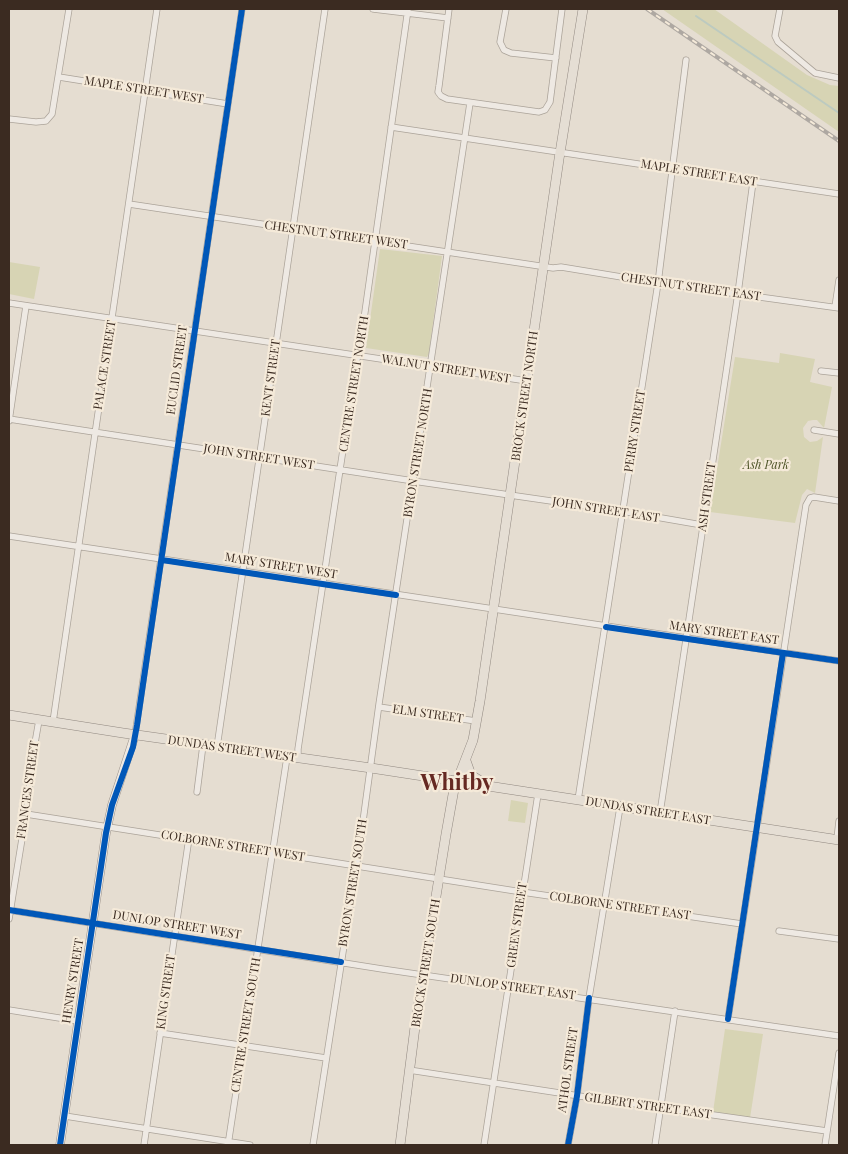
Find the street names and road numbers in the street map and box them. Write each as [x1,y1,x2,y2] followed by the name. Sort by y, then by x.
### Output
[83,73,205,107] street label: MAPLE STREET WEST
[640,157,758,189] street label: MAPLE STREET EAST
[263,218,409,252] street label: CHESTNUT STREET WEST
[620,270,762,304] street label: CHESTNUT STREET EAST
[336,315,372,453] street label: CENTRE STREET NORTH
[91,319,119,411] street label: PALACE STREET
[164,324,190,416] street label: EUCLID STREET
[509,330,541,462] street label: BROCK STREET NORTH
[258,338,284,418] street label: KENT STREET
[380,352,512,386] street label: WALNUT STREET WEST
[401,387,435,519] street label: BYRON STREET NORTH
[621,389,649,473] street label: PERRY STREET
[203,441,315,473] street label: JOHN STREET WEST
[695,461,719,533] street label: ASH STREET
[551,494,661,526] street label: JOHN STREET EAST
[224,550,338,582] street label: MARY STREET WEST
[668,618,780,648] street label: MARY STREET EAST
[392,702,464,726] street label: ELM STREET
[167,733,297,765] street label: DUNDAS STREET WEST
[14,740,42,840] street label: FRANCES STREET
[585,794,711,828] street label: DUNDAS STREET EAST
[336,818,370,948] street label: BYRON STREET SOUTH
[160,827,306,865] street label: COLBORNE STREET WEST
[504,881,530,969] street label: GREEN STREET
[548,889,692,923] street label: COLBORNE STREET EAST
[409,898,443,1028] street label: BROCK STREET SOUTH
[112,908,242,942] street label: DUNLOP STREET WEST
[59,937,87,1025] street label: HENRY STREET
[154,954,178,1030] street label: KING STREET
[228,957,264,1093] street label: CENTRE STREET SOUTH
[449,971,577,1003] street label: DUNLOP STREET EAST
[555,1026,581,1114] street label: ATHOL STREET
[584,1090,712,1122] street label: GILBERT STREET EAST

